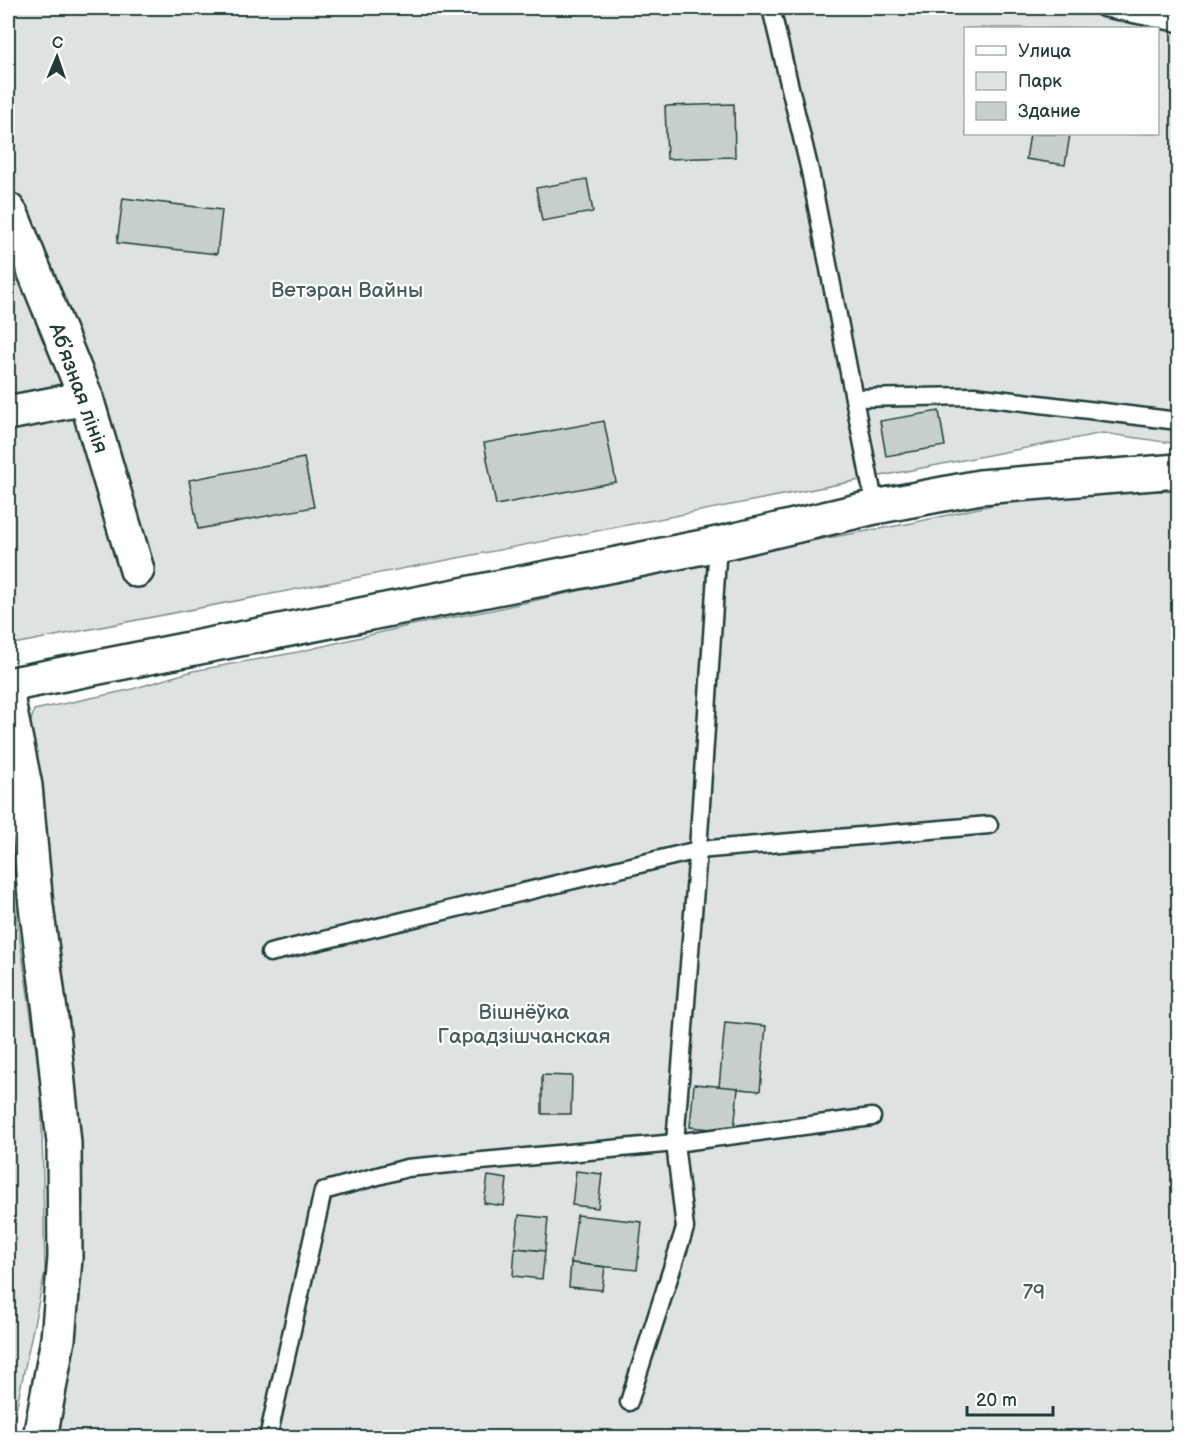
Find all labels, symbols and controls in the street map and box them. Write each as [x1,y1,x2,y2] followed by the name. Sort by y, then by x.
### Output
[27,27,87,87] north arrow
[964,27,1159,135] legend
[52,34,63,53] text: С
[1018,41,1072,62] text: Улица
[1018,71,1062,92] text: Парк
[1018,101,1080,122] text: Здание
[271,278,423,303] park label: Ветэран Вайны
[43,319,114,456] street label: Абʼязная лінія
[438,1000,610,1049] park label: Вішнёўка Гарадзішчанская
[1023,1280,1045,1305] park label: 79
[967,1379,1052,1417] scale bar
[976,1390,1017,1411] text: 20 m

